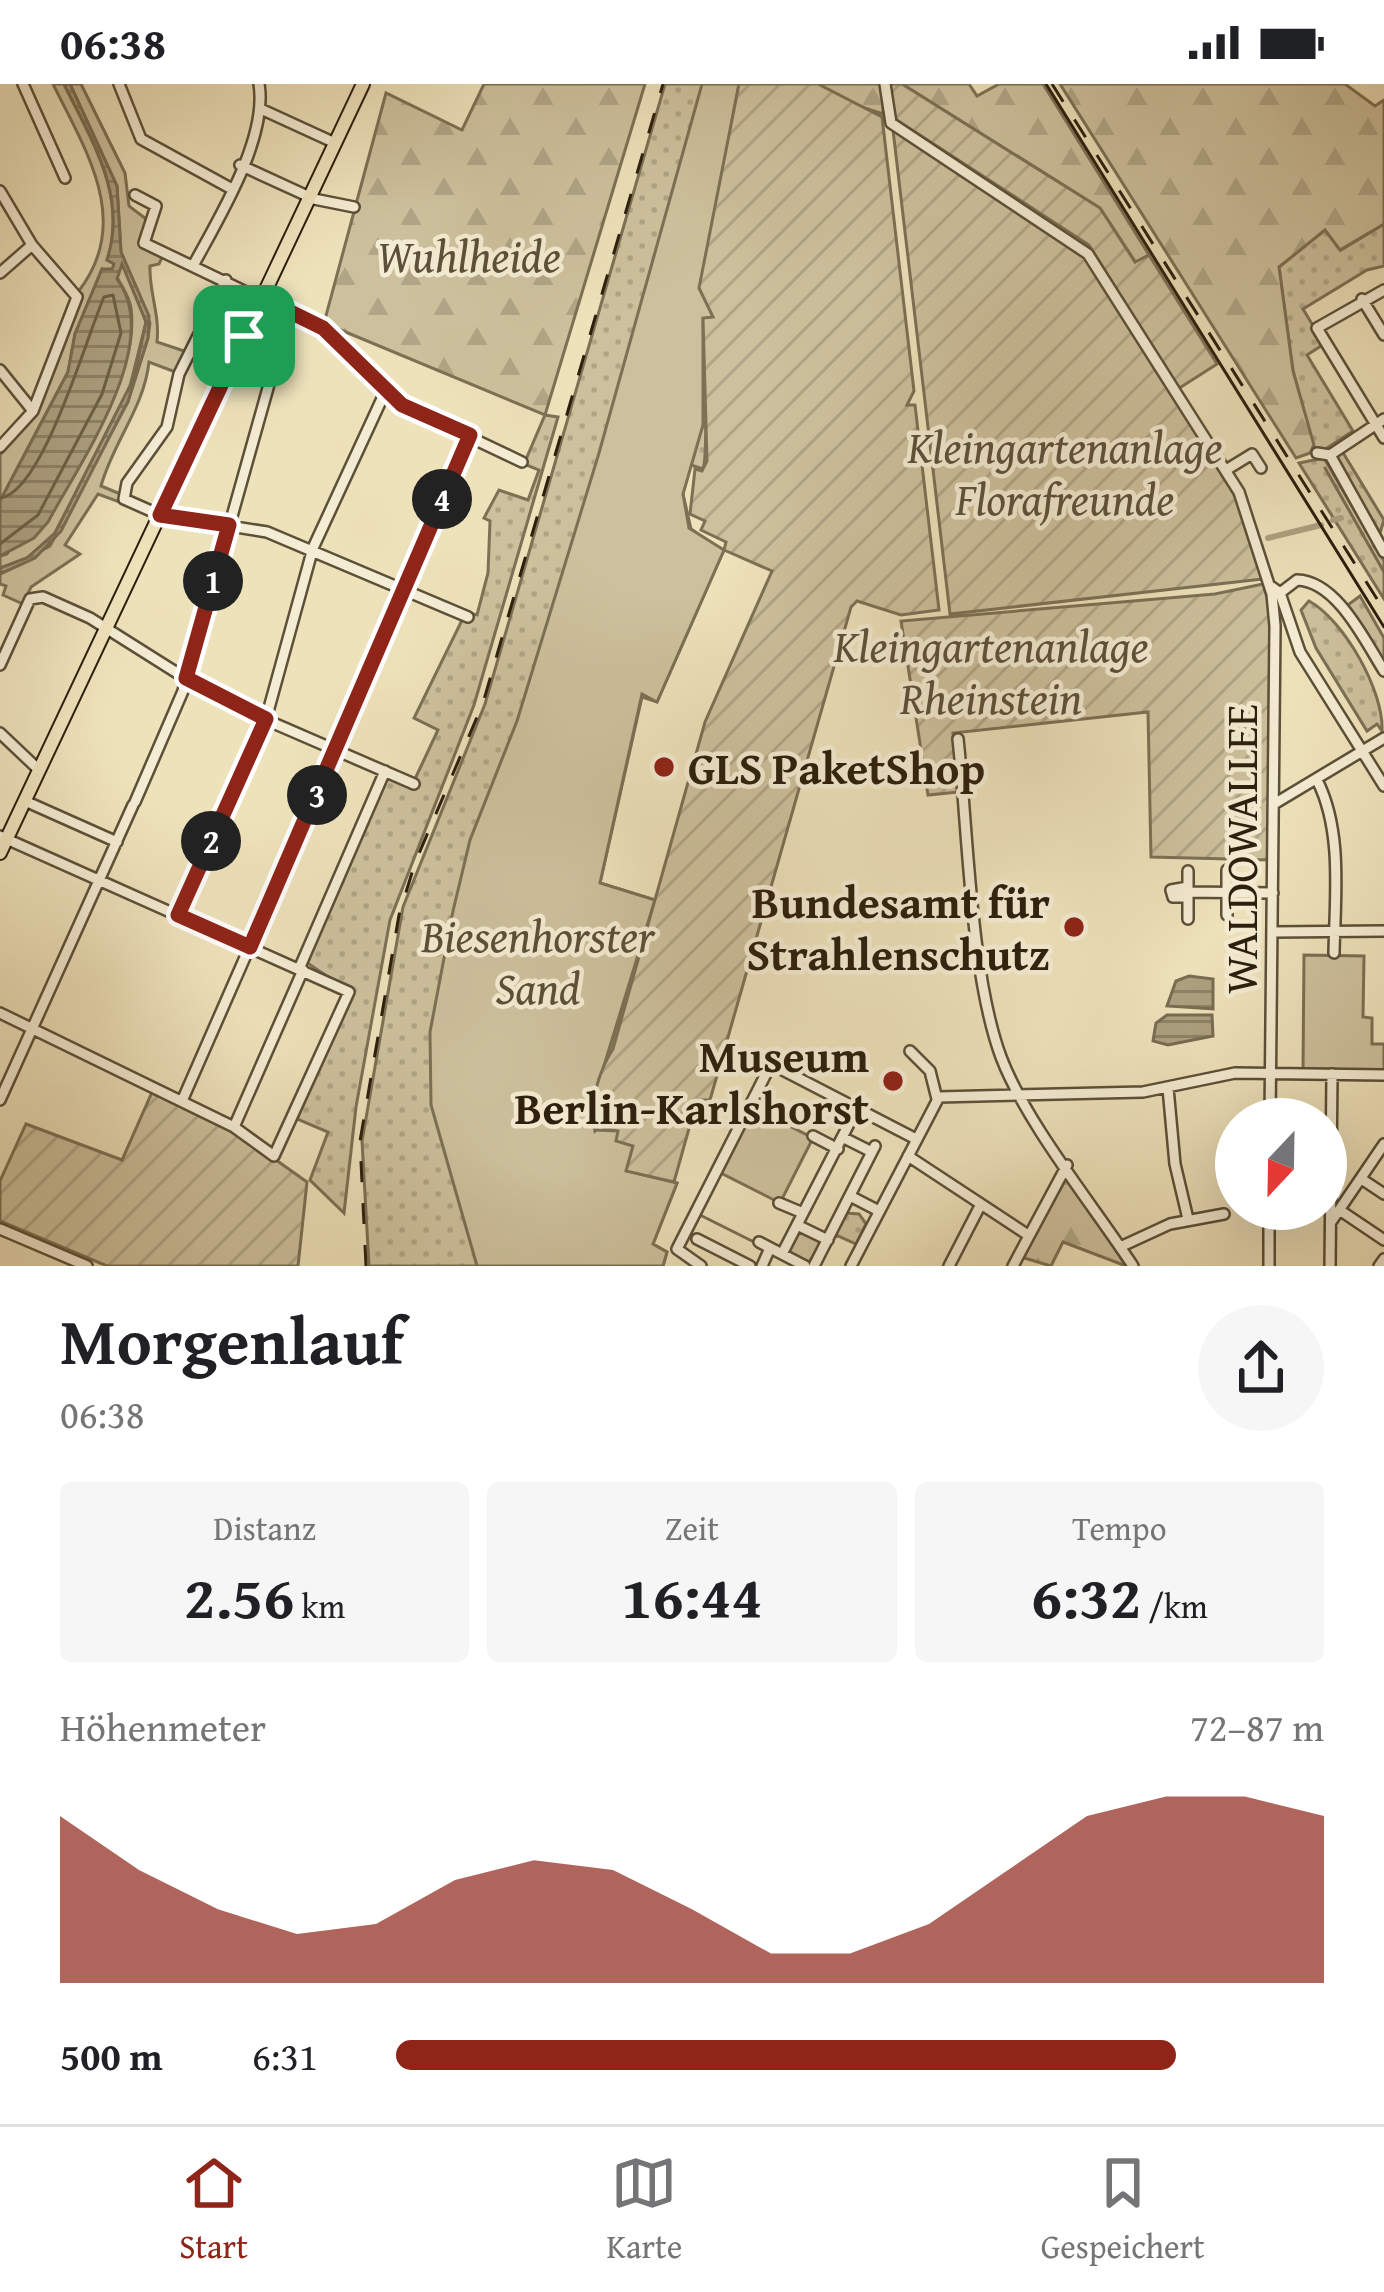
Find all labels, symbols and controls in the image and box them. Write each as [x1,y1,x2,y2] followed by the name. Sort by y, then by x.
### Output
[60,10,166,75] text: 06:38
[377,223,561,288] park label: Wuhlheide
[193,285,295,387] pin
[211,303,277,369] icon: arrive
[906,414,1223,531] park label: Kleingartenanlage Florafreunde
[412,469,472,529] pin: 4
[433,475,451,523] text: 4
[183,551,243,611] pin: 1
[204,557,222,605] text: 1
[832,613,1149,730] park label: Kleingartenanlage Rheinstein
[1208,704,1273,994] street label: WALDOWALLEE
[688,735,985,800] place label: GLS PaketShop
[651,754,677,780] marker: GLS PaketShop
[287,765,347,825] pin: 3
[308,771,326,819] text: 3
[181,811,241,871] pin: 2
[202,817,220,865] text: 2
[747,869,1050,986] place label: Bundesamt für Strahlenschutz
[420,903,656,1020] park label: Biesenhorster Sand
[1061,914,1087,940] marker: Bundesamt für Strahlenschutz
[515,1023,869,1140] place label: Museum Berlin-Karlshorst
[880,1068,906,1094] marker: Museum Berlin-Karlshorst
[1215,1098,1347,1230] north arrow
[1215,1098,1347,1230] map controls
[60,1291,404,1388] text: Morgenlauf
[1198,1305,1324,1431] button: share
[60,1385,145,1442] text: 06:38
[213,1504,316,1552] text: Distanz
[665,1504,719,1552] text: Zeit
[1072,1504,1166,1552] text: Tempo
[184,1552,294,1640] text: 2.56
[621,1552,763,1640] text: 16:44
[1031,1552,1141,1640] text: 6:32
[294,1582,345,1630] text: km
[1141,1582,1208,1630] text: /km
[60,1698,266,1755] text: Höhenmeter
[1190,1698,1324,1755] text: 72–87 m
[60,2027,163,2084] text: 500 m
[252,2027,318,2084] text: 6:31
[179,2150,248,2270] tab: Start
[606,2150,682,2270] tab: Karte
[1041,2150,1205,2270] tab: Gespeichert

